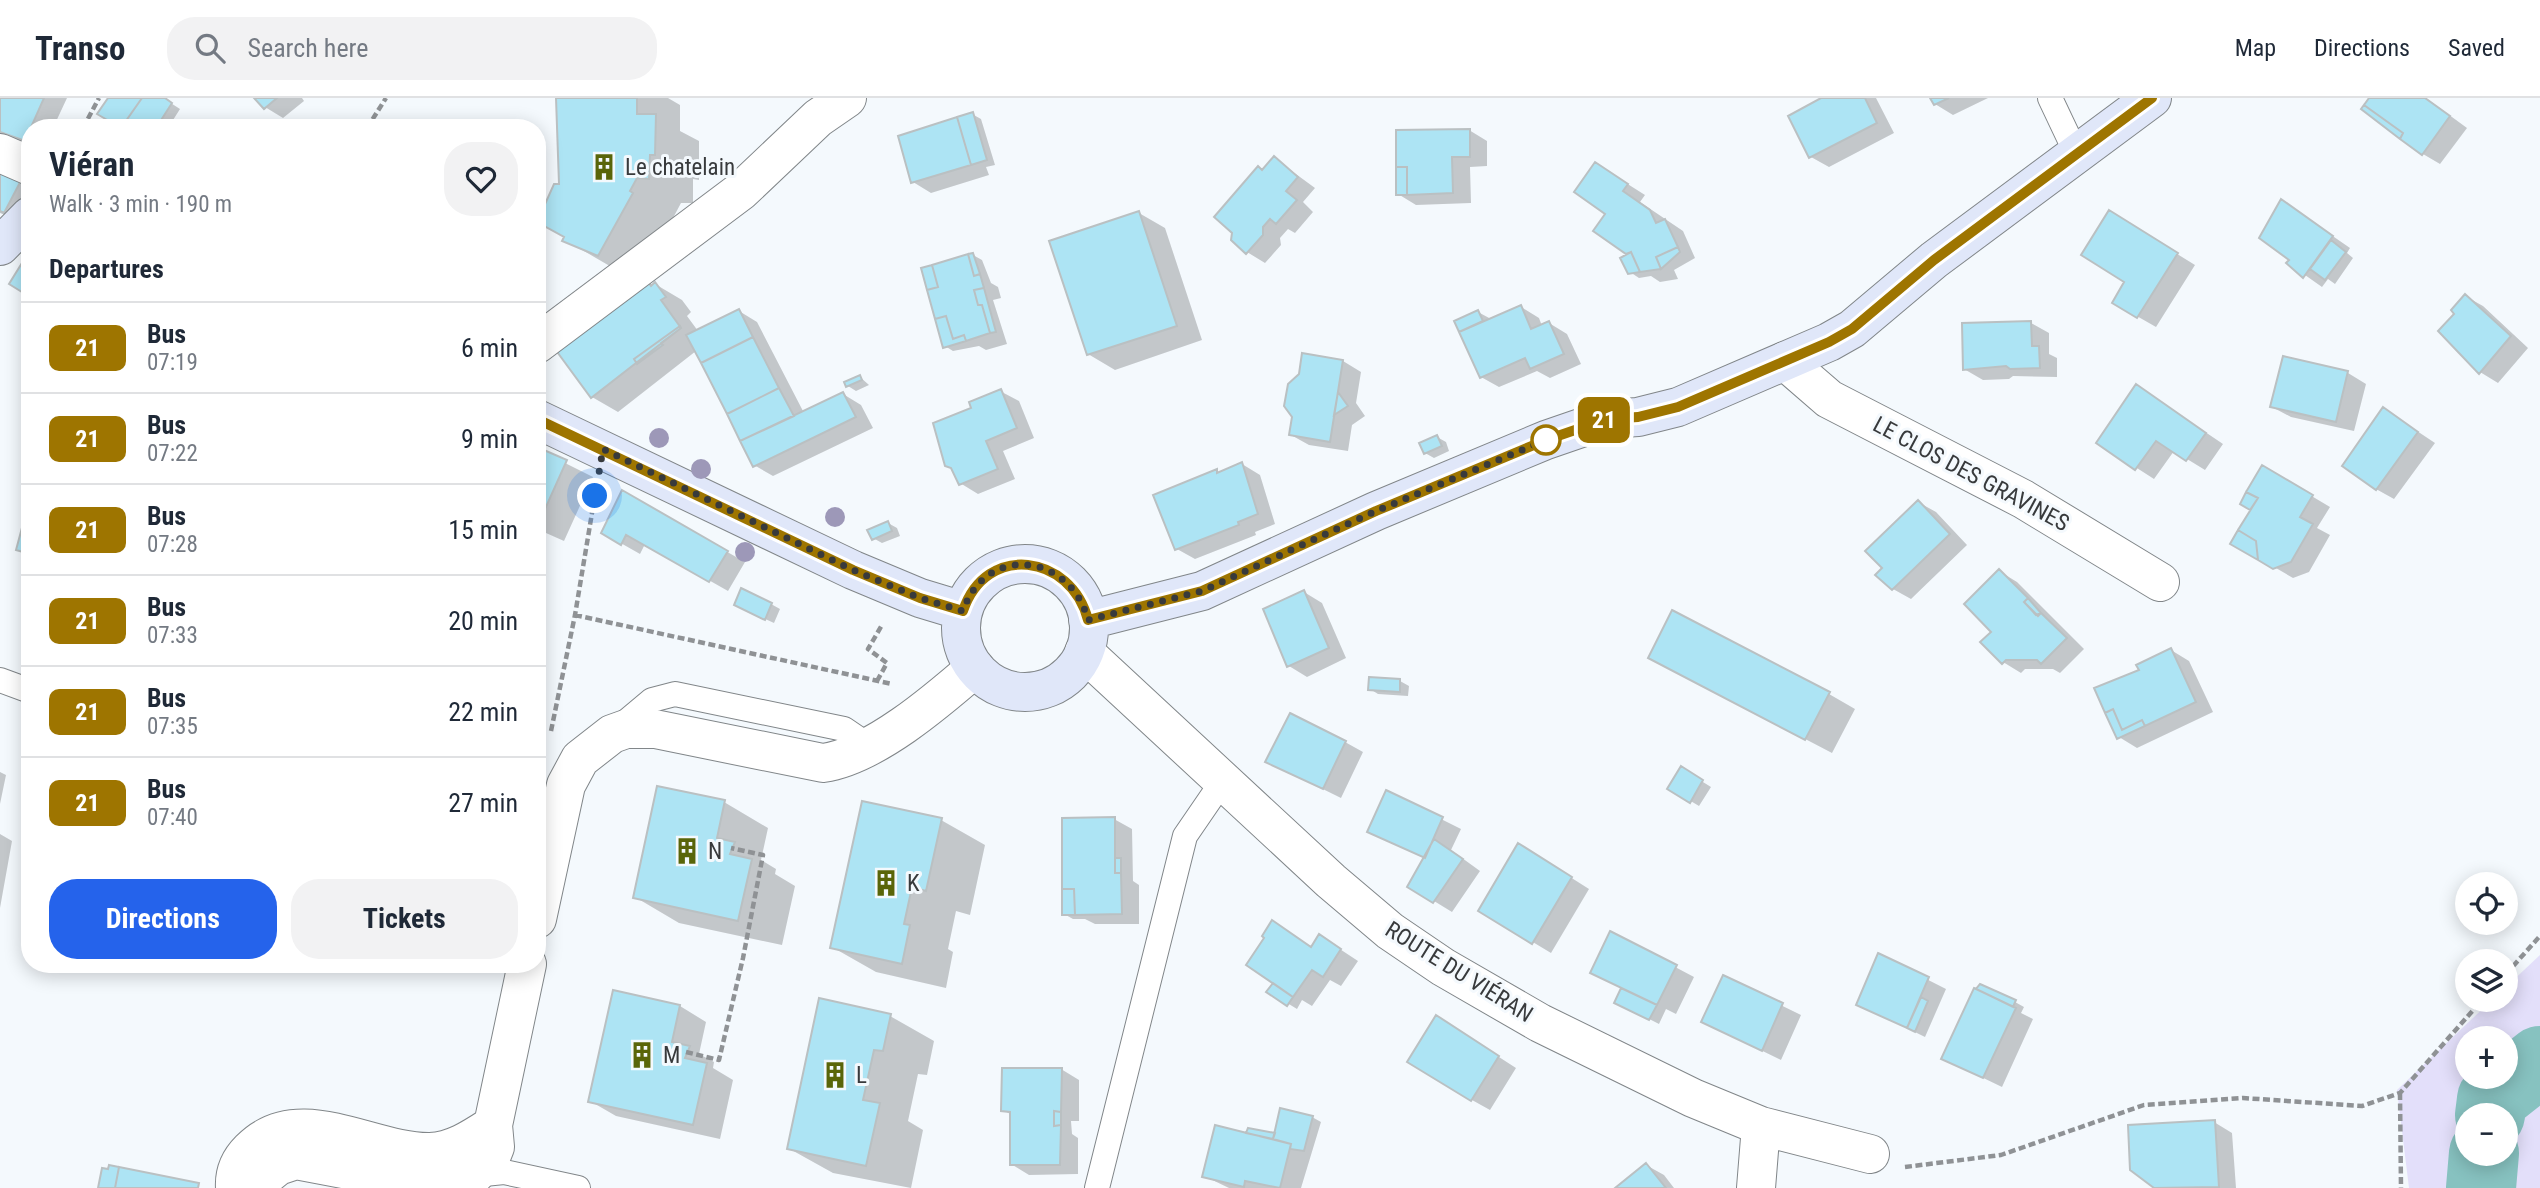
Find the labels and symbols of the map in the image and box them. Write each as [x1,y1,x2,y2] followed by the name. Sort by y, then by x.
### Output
[589,152,619,182] building icon: Le chatelain
[625,154,735,181] place label: Le chatelain
[1572,397,1636,443] line badge: 21
[1868,411,2074,537] street label: LE CLOS DES GRAVINES
[1531,425,1561,455] unlabelled marker
[577,478,612,513] your location
[672,836,702,866] building icon: N
[708,838,722,865] place label: N
[871,868,901,898] building icon: K
[907,870,920,897] place label: K
[1380,915,1538,1028] street label: ROUTE DU VIÉRAN
[627,1040,657,1070] building icon: M
[663,1042,680,1069] place label: M
[820,1060,850,1090] building icon: L
[856,1062,867,1089] place label: L

